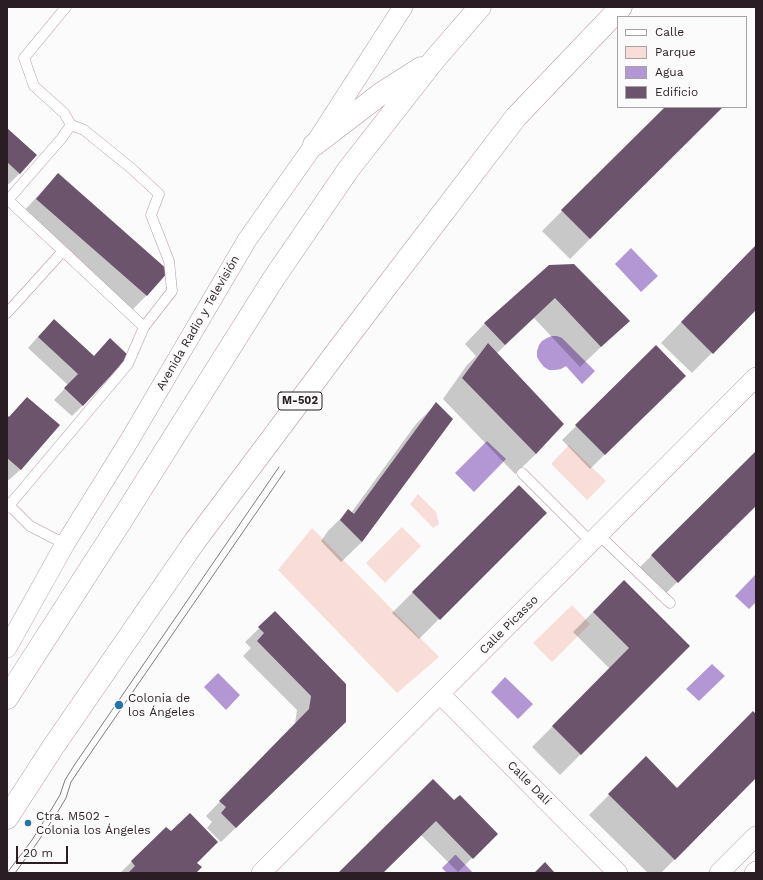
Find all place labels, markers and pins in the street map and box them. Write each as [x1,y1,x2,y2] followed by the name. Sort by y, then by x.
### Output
[128,691,195,719] place label: Colonia de los Ángeles
[113,699,125,711] marker: Colonia de los Ángeles
[36,809,151,837] place label: Ctra. M502 - Colonia los Ángeles
[23,818,33,828] marker: Ctra. M502 - Colonia los Ángeles

